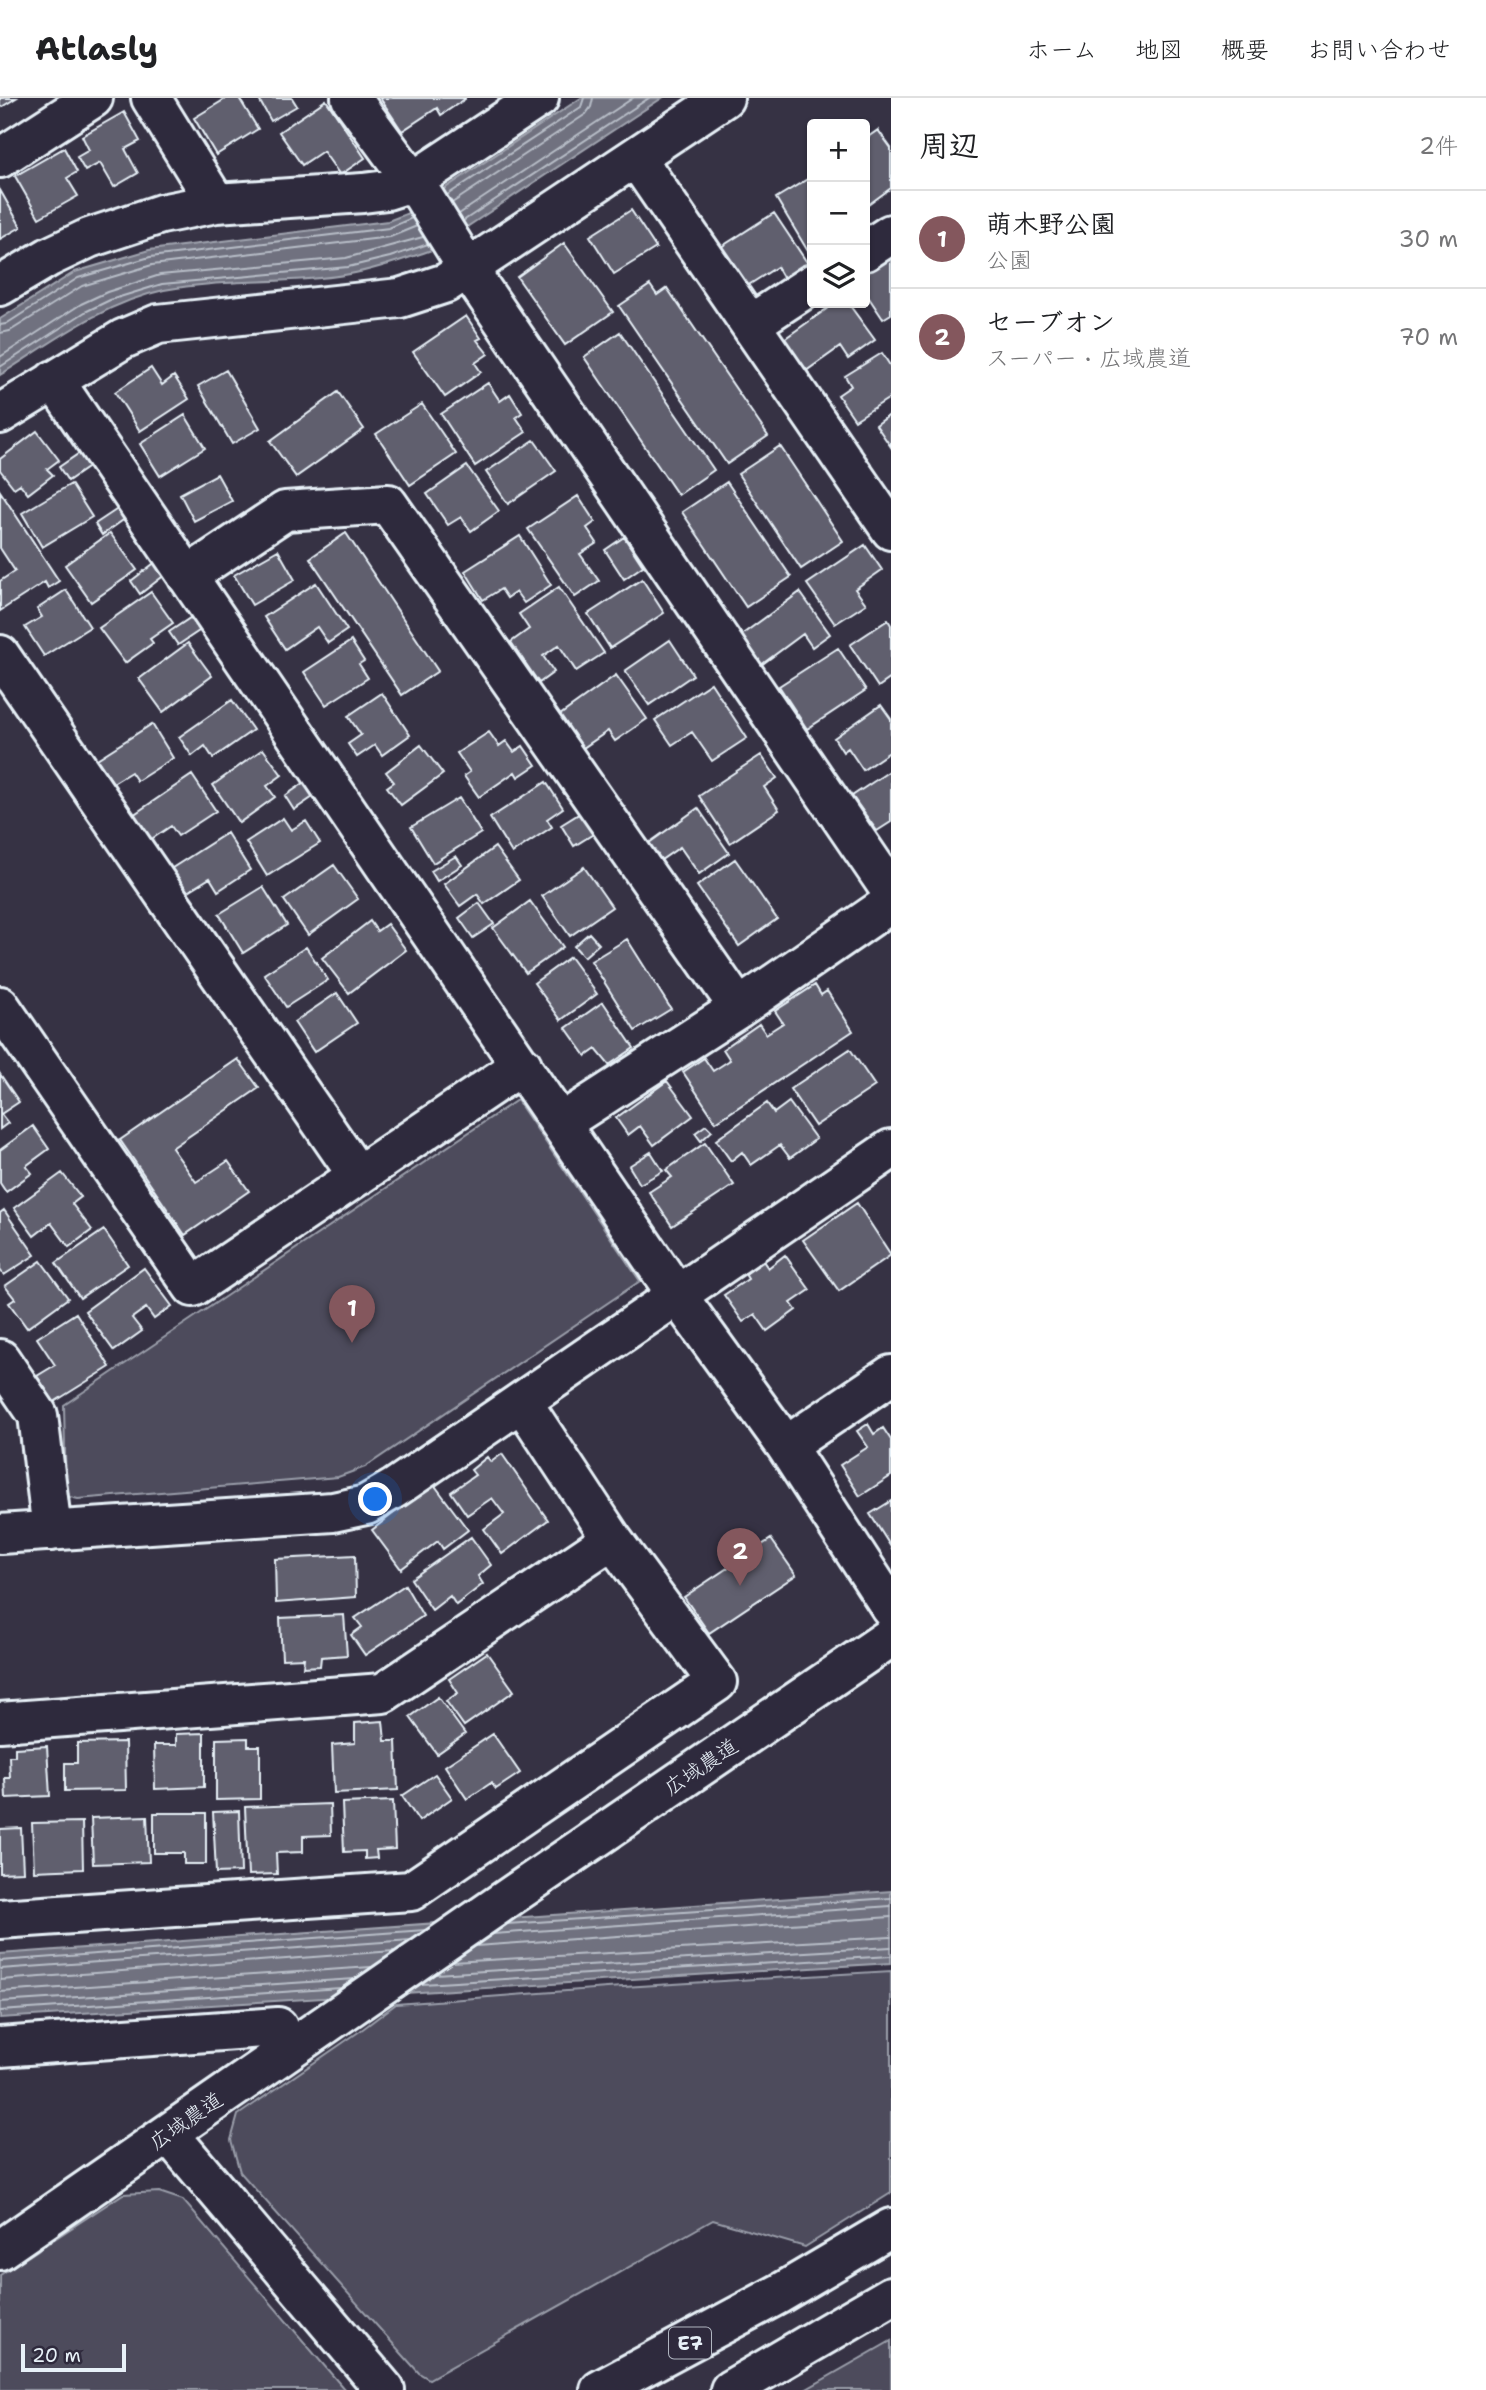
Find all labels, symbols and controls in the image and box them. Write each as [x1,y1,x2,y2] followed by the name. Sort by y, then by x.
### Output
[35,26,158,71] text: Atlasly
[1026,34,1097,66] text: ホーム
[1135,34,1183,66] text: 地図
[1221,34,1269,66] text: 概要
[1307,34,1451,66] text: お問い合わせ
[807,119,870,308] map controls
[807,119,870,182] button: +
[919,125,979,166] text: 周辺
[1419,131,1458,161] text: 2件
[807,182,870,245] button: −
[986,206,1116,241] text: 萌木野公園
[937,224,947,254] text: 1
[1399,224,1458,254] text: 30 m
[807,245,870,308] button: layers
[986,245,1032,275] text: 公園
[986,304,1115,339] text: セーブオン
[934,322,950,352] text: 2
[1399,322,1458,352] text: 70 m
[986,343,1191,373] text: スーパー · 広域農道
[329,1285,375,1343] pin: 1
[358,1482,392,1516] your location
[717,1528,763,1586] pin: 2
[658,1732,744,1802] street label: 広域農道
[144,2085,228,2157] street label: 広域農道
[669,2328,711,2358] road number: E7
[21,2341,126,2373] scale bar
[32,2343,81,2368] text: 20 m

